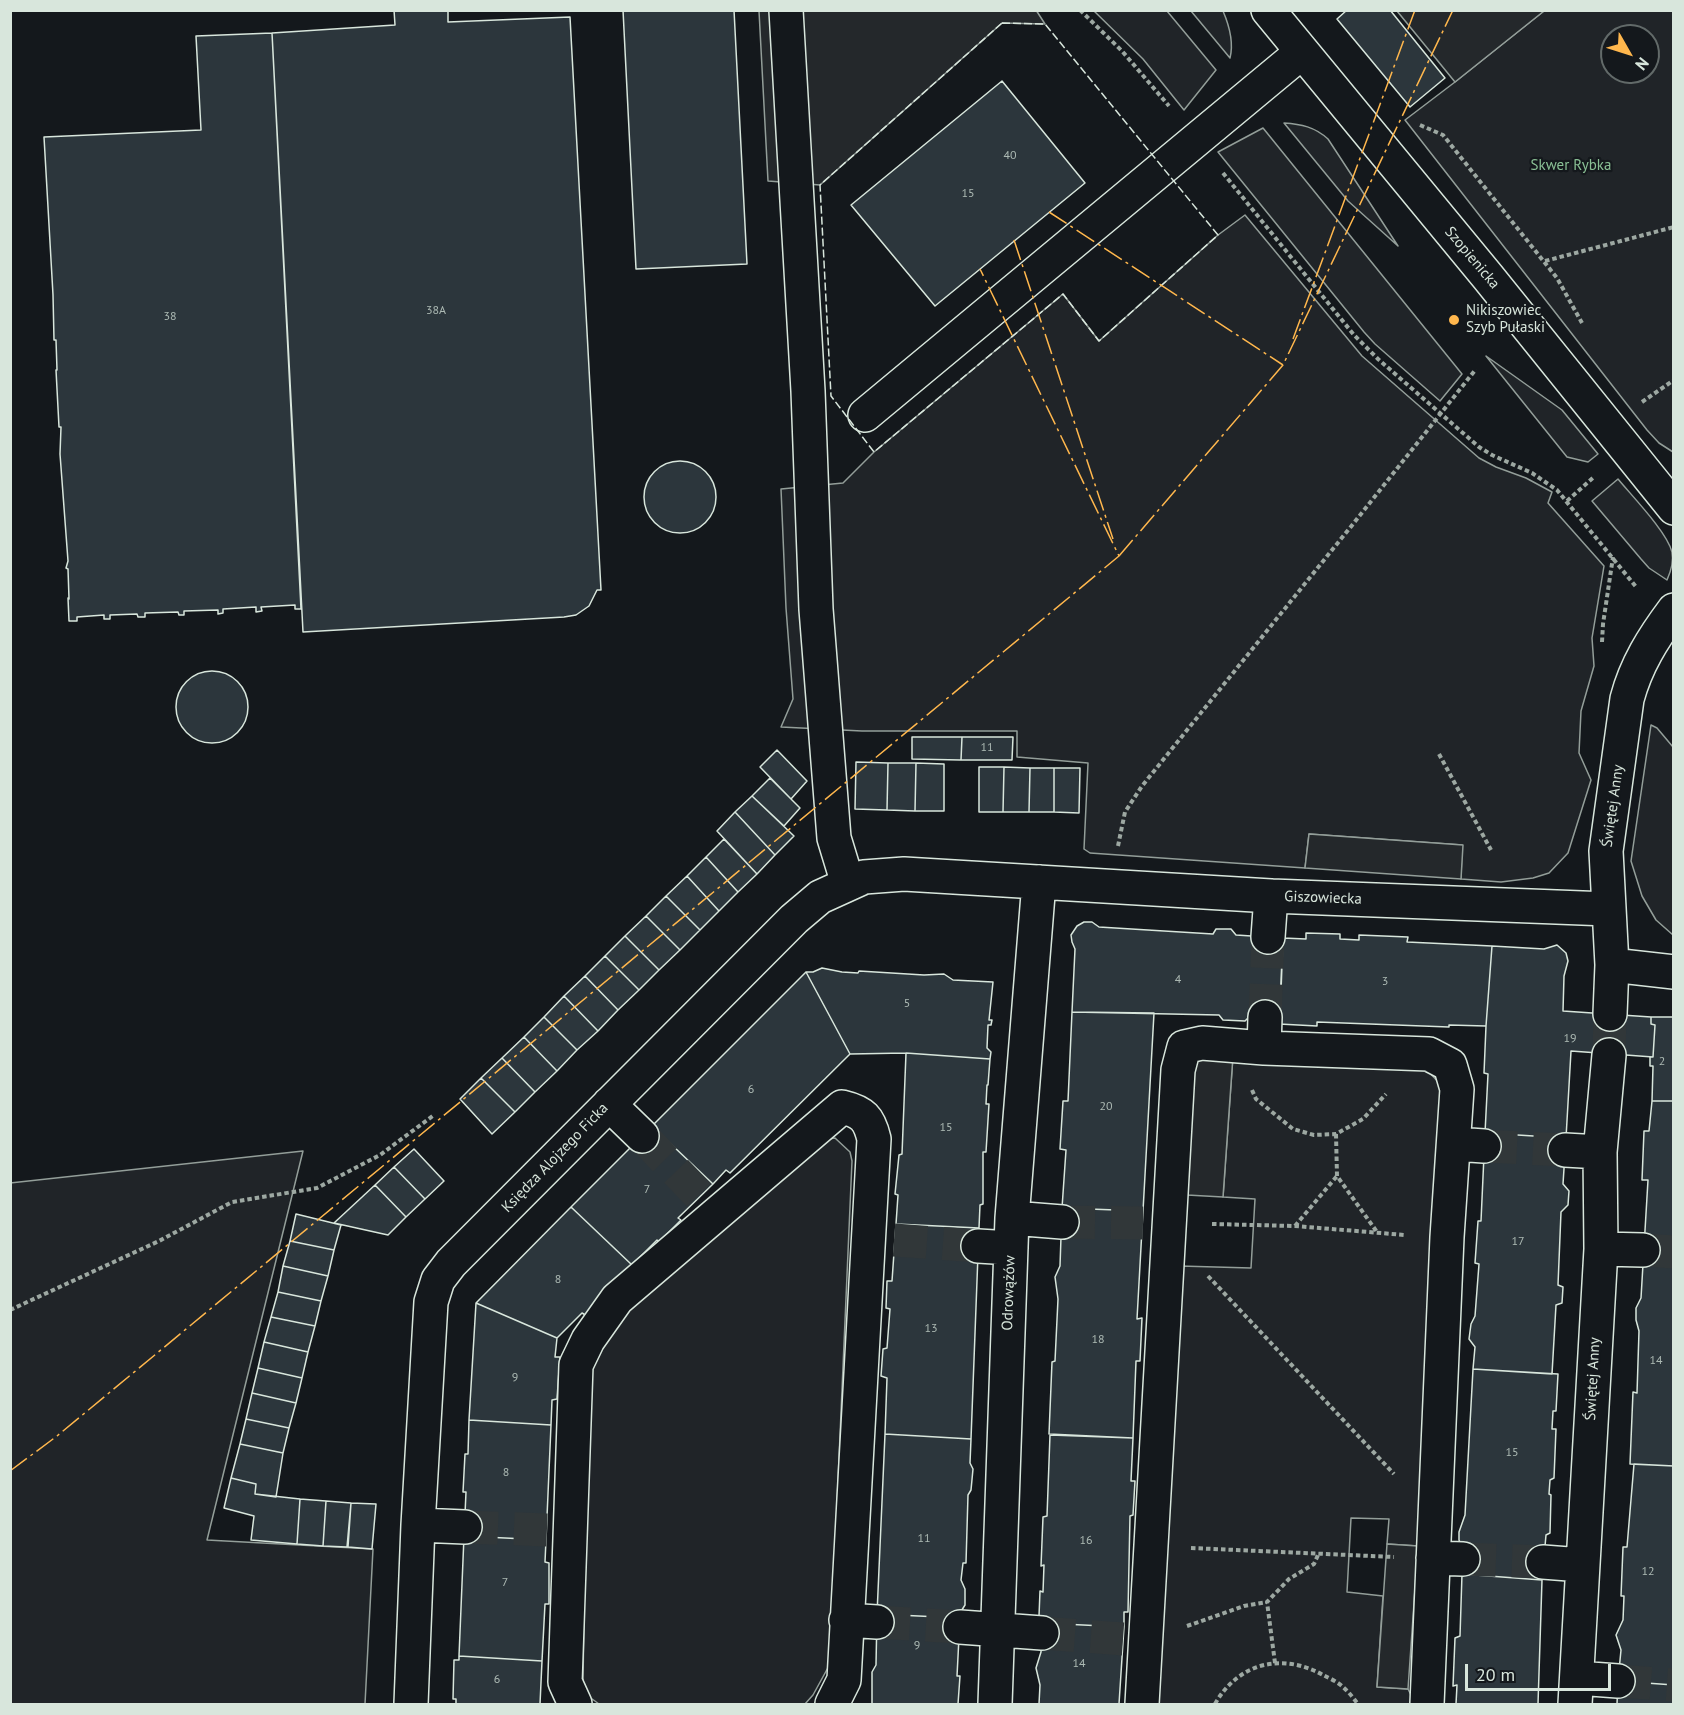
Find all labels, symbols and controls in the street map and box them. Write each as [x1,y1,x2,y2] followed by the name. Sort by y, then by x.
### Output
[1600,24,1660,84] north arrow
[1631,54,1654,74] text: N
[1003,149,1017,163] house number: 40
[1531,157,1611,175] park label: Skwer Rybka
[961,187,975,201] house number: 15
[1441,223,1503,293] street label: Szopienicka
[1466,302,1545,337] place label: Nikiszowiec Szyb Pułaski
[426,304,446,318] house number: 38A
[163,310,177,324] house number: 38
[1447,313,1461,327] marker: Nikiszowiec Szyb Pułaski
[980,741,994,755] house number: 11
[1598,763,1628,849] street label: Świętej Anny
[1284,888,1362,908] street label: Giszowiecka
[1175,973,1181,987] house number: 4
[1382,975,1388,989] house number: 3
[904,997,910,1011] house number: 5
[1563,1032,1577,1046] house number: 19
[1659,1055,1665,1069] house number: 2
[748,1083,754,1097] house number: 6
[498,1099,612,1217] street label: Księdza Alojzego Ficka
[1099,1100,1113,1114] house number: 20
[939,1121,953,1135] house number: 15
[644,1183,650,1197] house number: 7
[1511,1235,1525,1249] house number: 17
[999,1255,1019,1331] street label: Odrowążów
[555,1273,561,1287] house number: 8
[924,1322,938,1336] house number: 13
[1091,1333,1105,1347] house number: 18
[1582,1337,1604,1421] street label: Świętej Anny
[1649,1354,1663,1368] house number: 14
[512,1371,518,1385] house number: 9
[1505,1446,1519,1460] house number: 15
[503,1466,509,1480] house number: 8
[917,1532,931,1546] house number: 11
[1079,1534,1093,1548] house number: 16
[1641,1565,1655,1579] house number: 12
[502,1576,508,1590] house number: 7
[914,1639,920,1653] house number: 9
[1468,1652,1614,1690] scale bar
[1072,1657,1086,1671] house number: 14
[1476,1663,1515,1686] text: 20 m
[494,1673,500,1687] house number: 6

